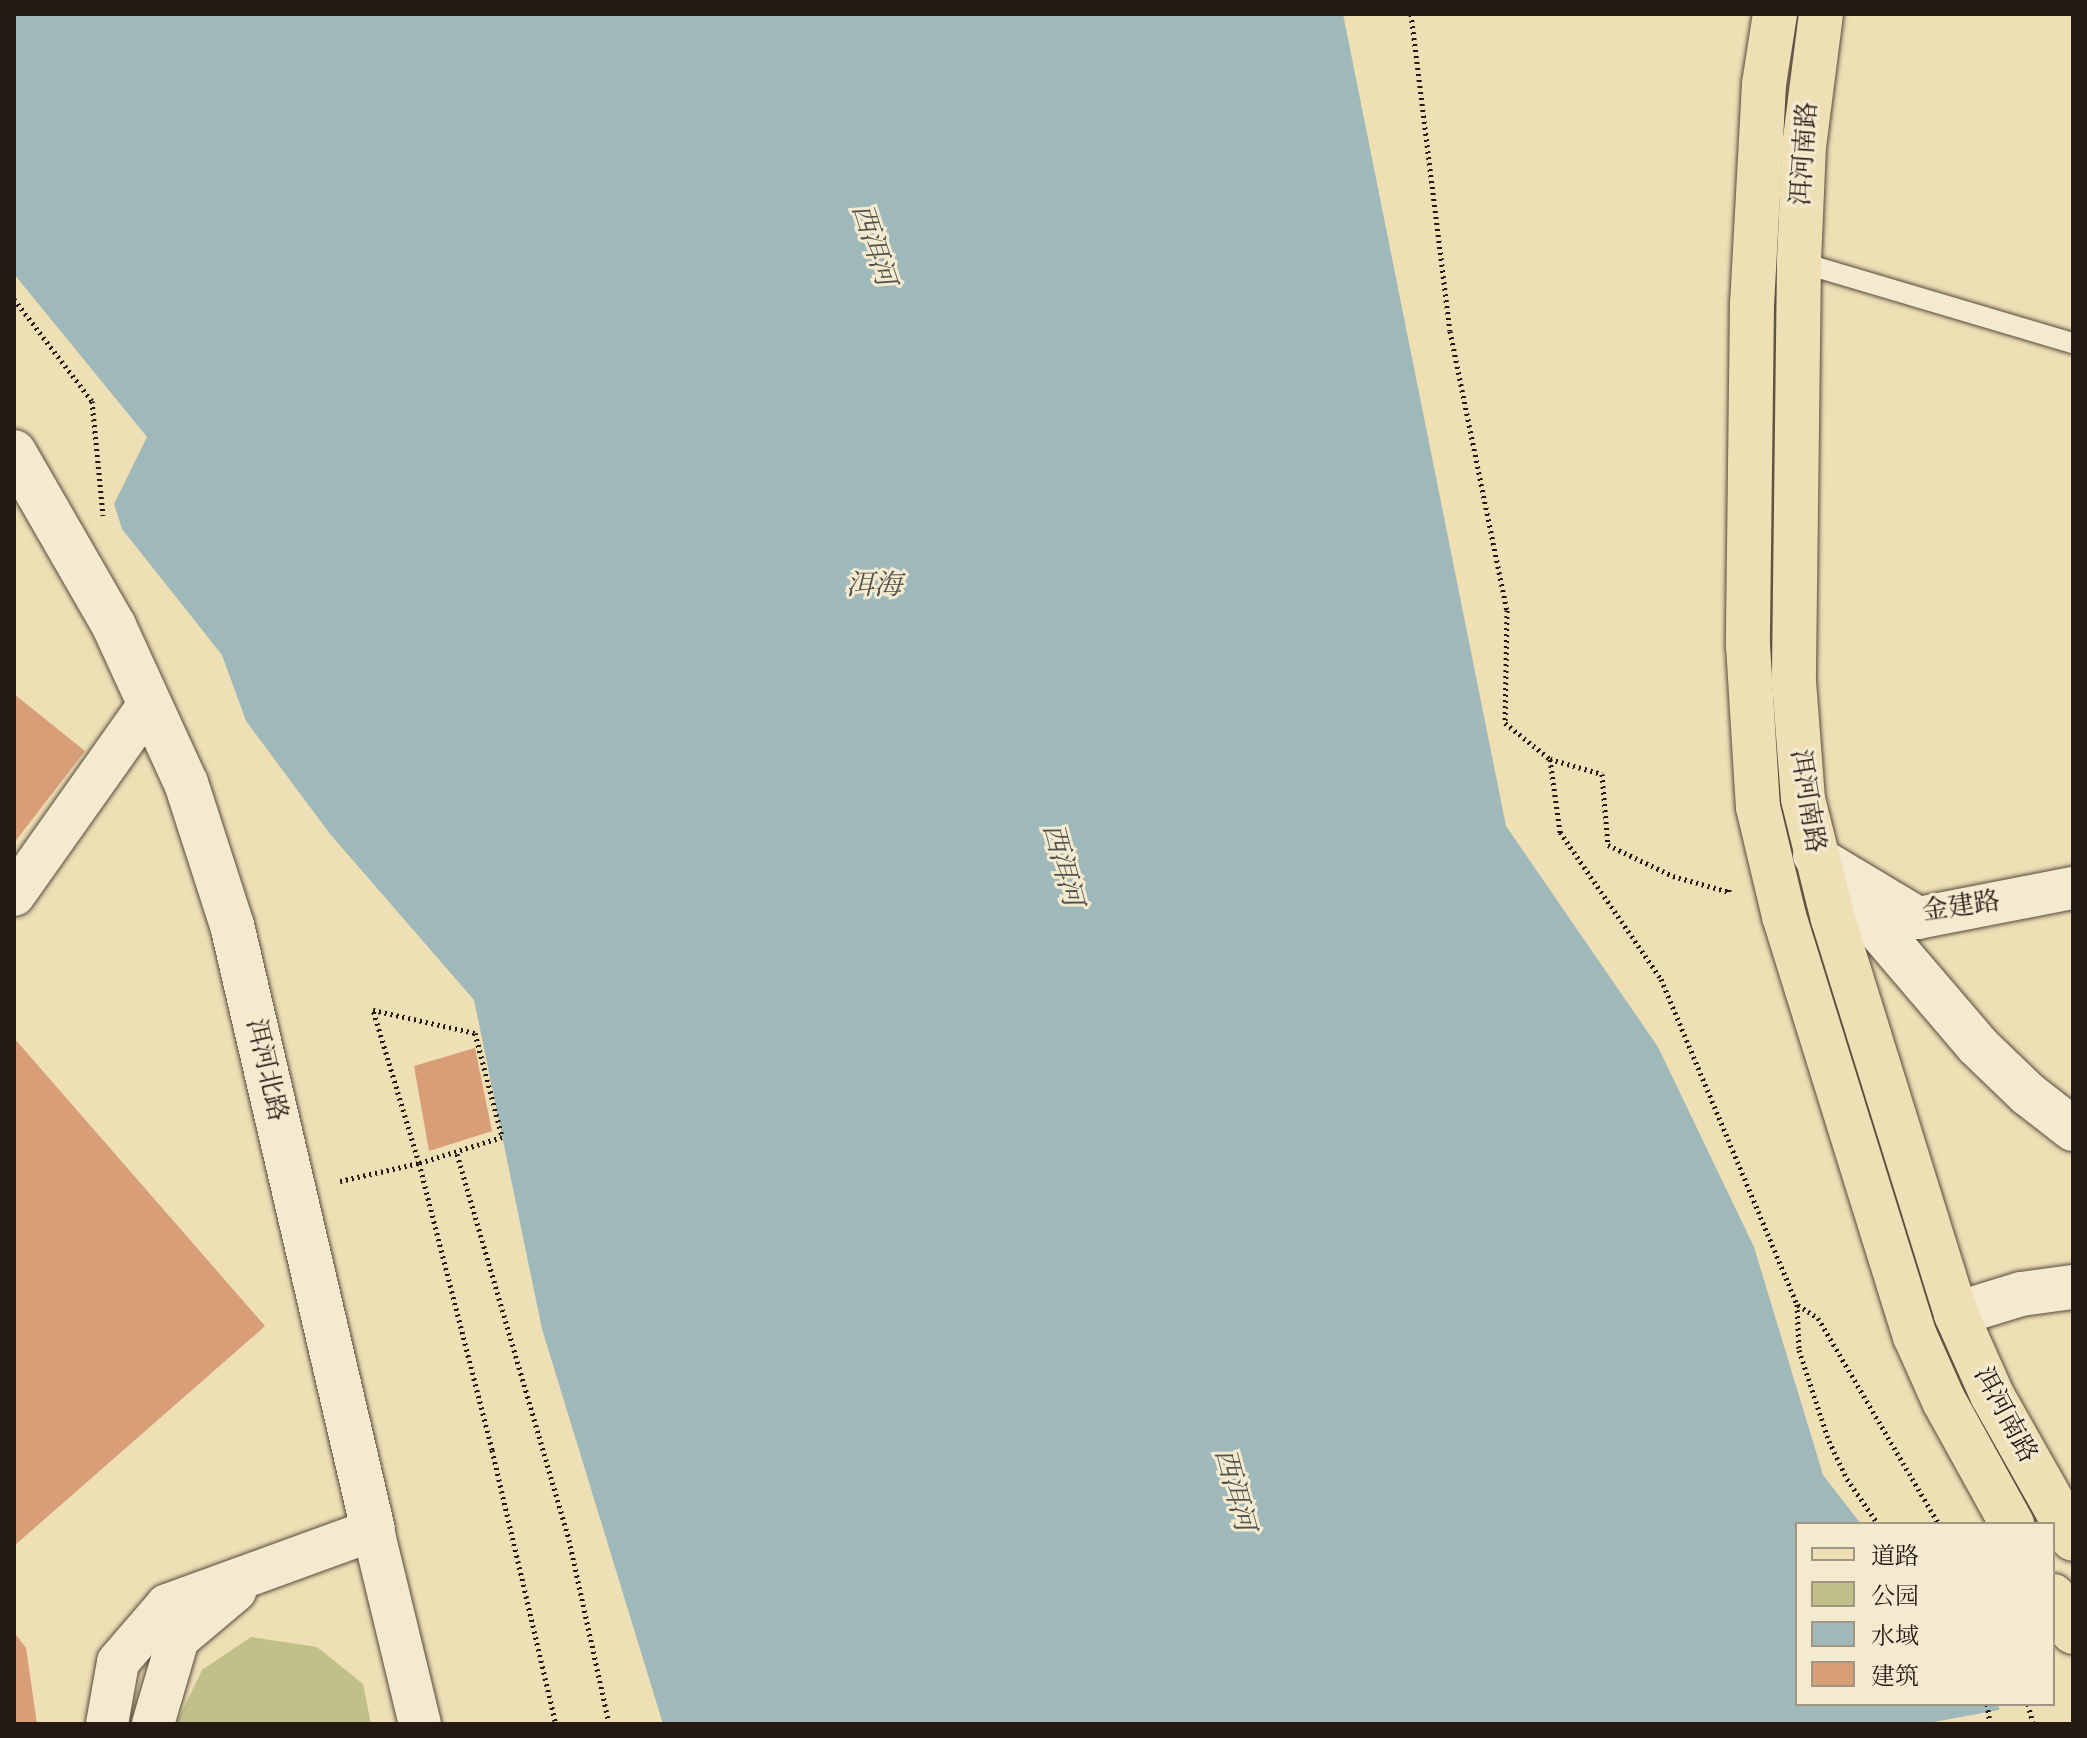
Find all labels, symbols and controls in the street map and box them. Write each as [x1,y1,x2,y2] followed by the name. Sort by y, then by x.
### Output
[1786,101,1824,207] street label: 洱河南路
[844,200,902,290] water label: 西洱河
[846,569,902,603] water label: 洱海
[1783,747,1831,855] street label: 洱河南路
[1035,820,1089,910] water label: 西洱河
[1920,886,2002,928] street label: 金建路
[239,1016,293,1124] street label: 洱河北路
[1967,1362,2043,1468] street label: 洱河南路
[1207,1445,1261,1535] water label: 西洱河
[1795,1522,2055,1706] legend
[1871,1542,1919,1572] text: 道路
[1871,1582,1919,1612] text: 公园
[1871,1622,1919,1652] text: 水域
[1871,1662,1919,1692] text: 建筑

